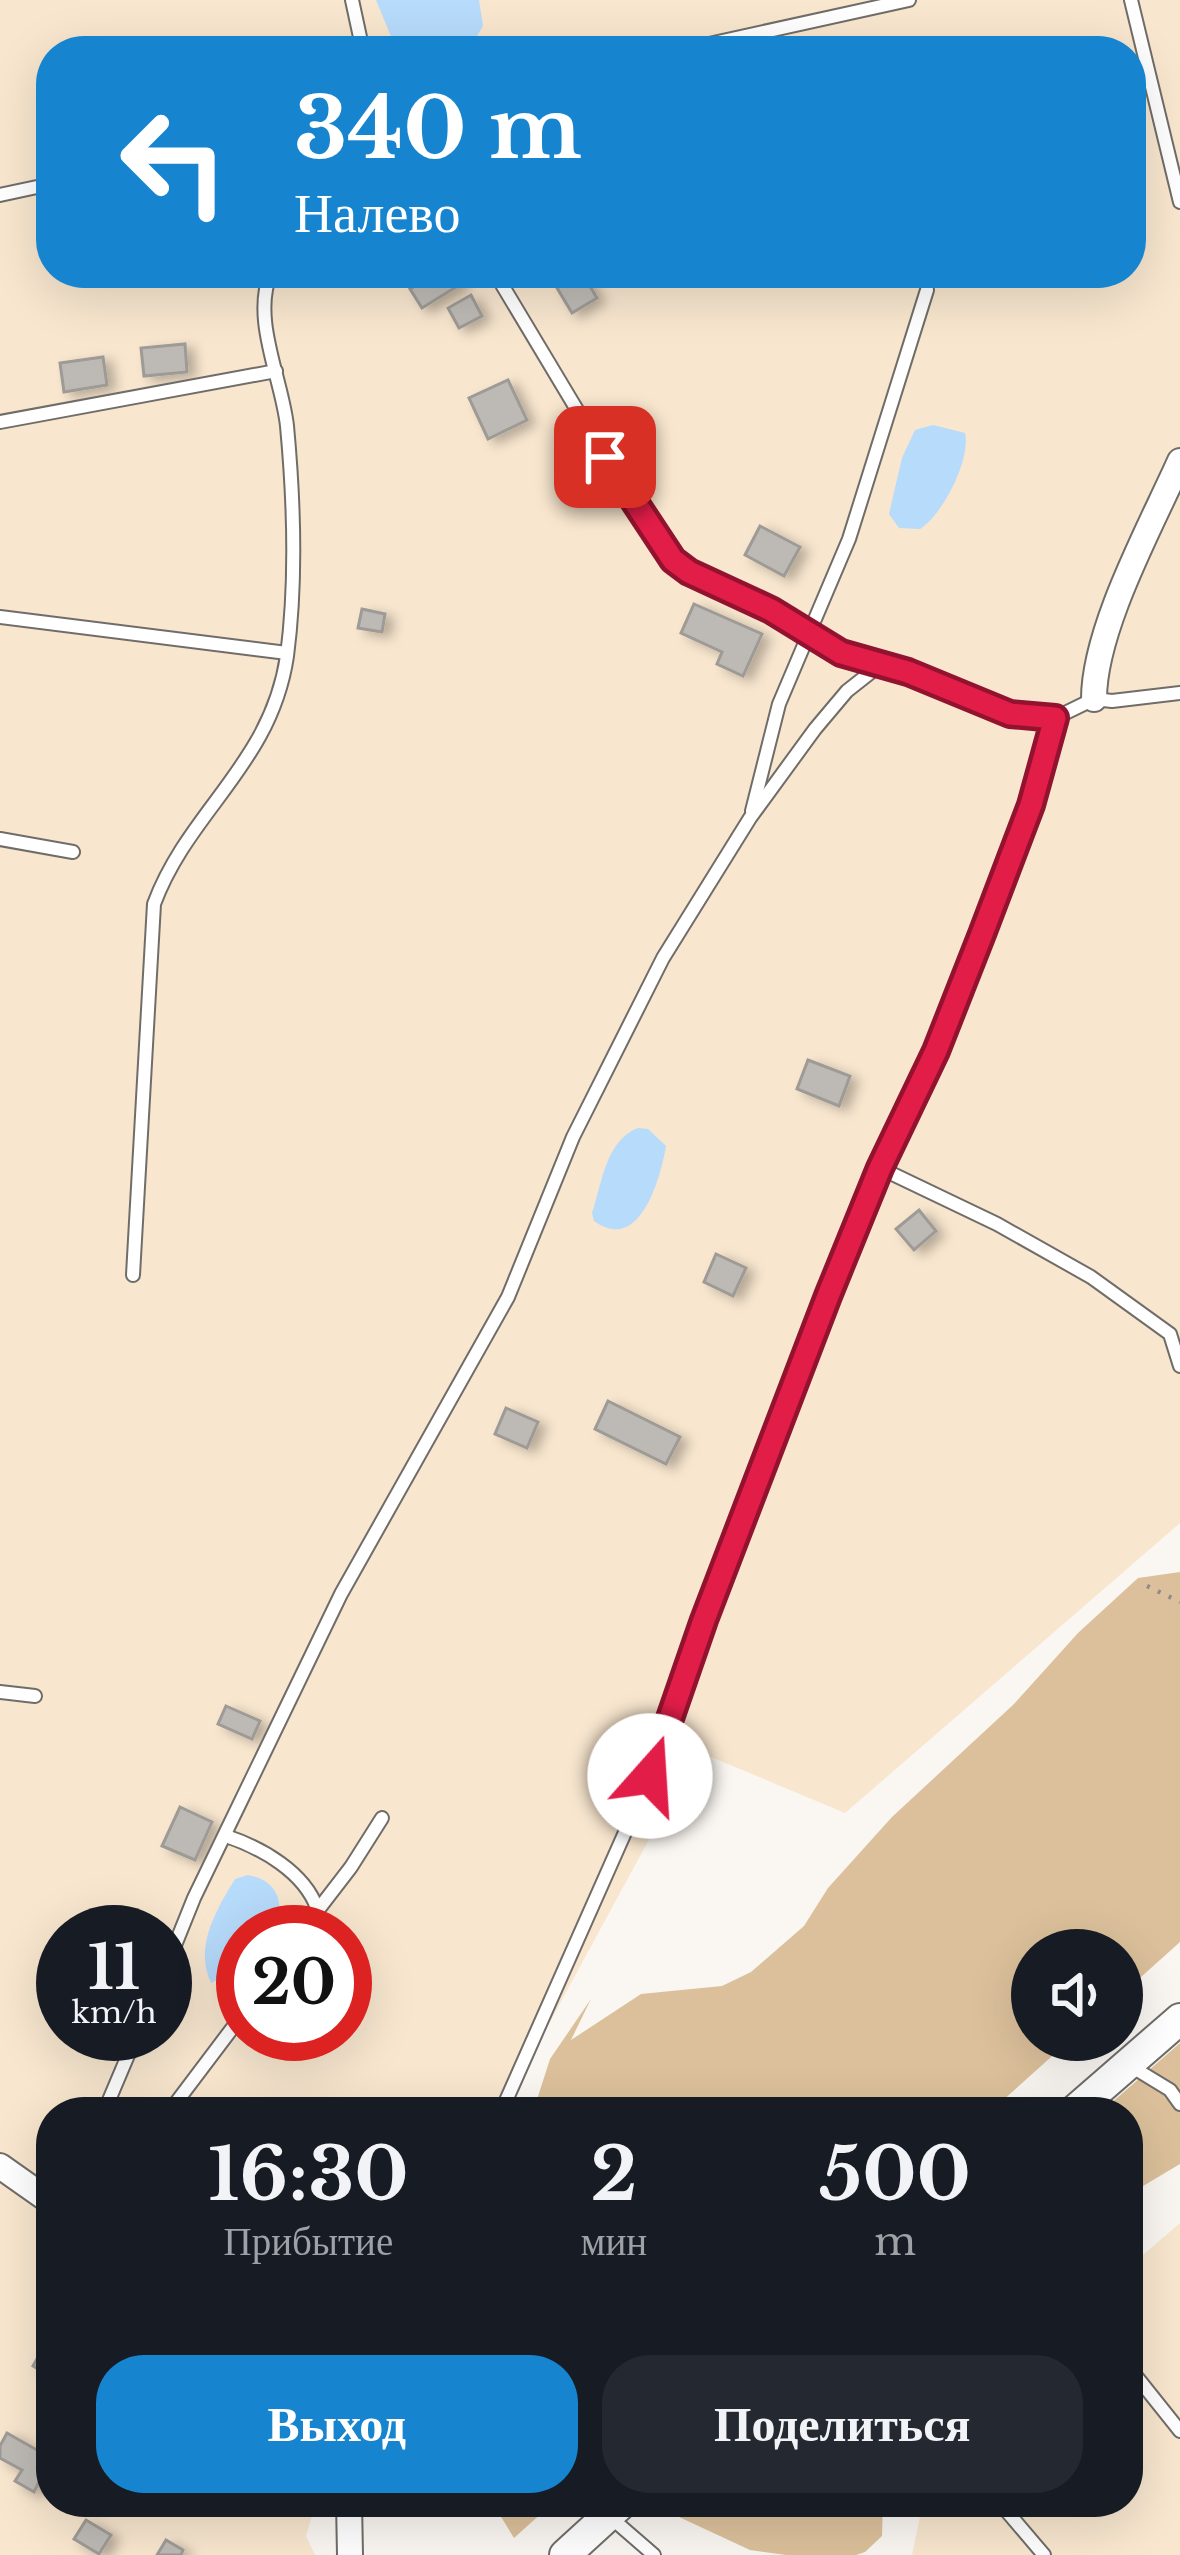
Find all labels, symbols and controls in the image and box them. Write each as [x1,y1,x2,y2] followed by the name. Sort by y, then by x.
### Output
[294,77,582,181] text: 340 m
[96,84,252,240] icon: left
[294,180,460,247] text: Налево
[554,406,656,508] pin
[572,424,638,490] icon: arrive
[587,1713,713,1839] position arrow
[216,1905,372,2061] speed limit sign: 20
[1011,1929,1143,2061] map controls
[1011,1929,1143,2061] button: sound
[88,1931,140,2005] text: 11
[71,1994,157,2031] text: km/h
[208,2130,409,2219] text: 16:30
[591,2130,637,2219] text: 2
[819,2130,971,2219] text: 500
[223,2217,393,2266] text: Прибытие
[581,2217,647,2266] text: мин
[874,2217,916,2266] text: m
[96,2355,578,2493] button: Выход
[602,2355,1083,2493] button: Поделиться

